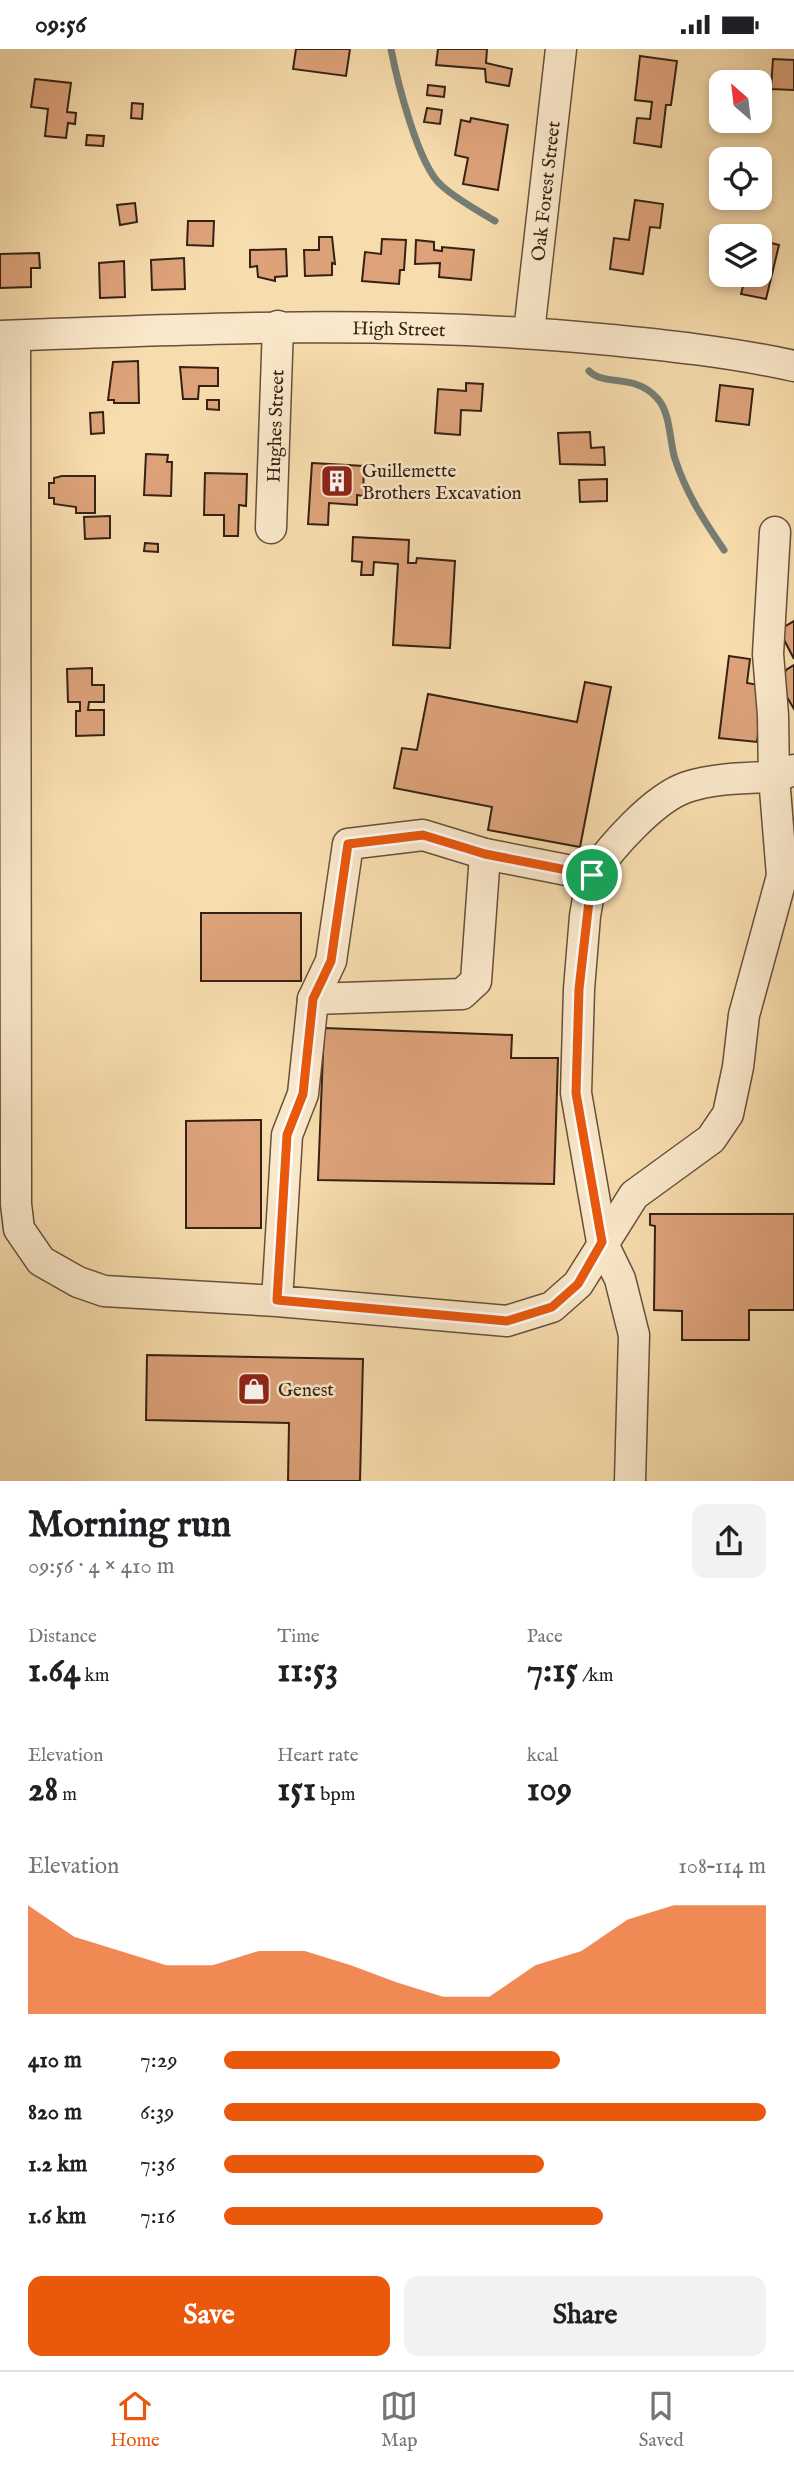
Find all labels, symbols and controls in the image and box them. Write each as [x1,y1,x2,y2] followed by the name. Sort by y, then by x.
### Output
[35,8,86,41] text: 09:56
[709,70,772,133] north arrow
[709,70,772,287] map controls
[527,119,567,262] street label: Oak Forest Street
[709,147,772,210] button: locate
[709,224,772,287] button: layers
[352,317,446,343] street label: High Street
[263,369,290,483] street label: Hughes Street
[362,460,522,506] place label: Guillemette Brothers Excavation
[318,462,356,500] building icon: Guillemette Brothers Excavation
[562,845,622,905] pin
[573,856,611,894] icon: arrive
[235,1370,273,1408] shop icon: Genest
[278,1379,334,1403] place label: Genest
[28,1502,231,1550] text: Morning run
[692,1504,766,1578] button: share
[28,1552,175,1581] text: 09:56 · 4 × 410 m
[28,1625,97,1649] text: Distance
[277,1625,320,1649] text: Time
[527,1625,563,1649] text: Pace
[28,1649,80,1694] text: 1.64
[277,1649,338,1694] text: 11:53
[527,1649,578,1694] text: 7:15
[80,1664,109,1688] text: km
[578,1664,613,1688] text: /km
[28,1744,103,1768] text: Elevation
[277,1744,358,1768] text: Heart rate
[527,1744,558,1768] text: kcal
[28,1768,58,1813] text: 28
[277,1768,316,1813] text: 151
[527,1768,572,1813] text: 109
[58,1783,77,1807] text: m
[316,1783,355,1807] text: bpm
[28,1852,119,1881] text: Elevation
[678,1852,766,1881] text: 108–114 m
[28,2046,82,2075] text: 410 m
[140,2046,178,2075] text: 7:29
[28,2098,82,2127] text: 820 m
[140,2098,174,2127] text: 6:39
[28,2150,87,2179] text: 1.2 km
[140,2150,175,2179] text: 7:36
[28,2202,86,2231] text: 1.6 km
[140,2202,175,2231] text: 7:16
[28,2276,390,2356] button: Save
[404,2276,766,2356] button: Share
[110,2387,160,2453] tab: Home
[380,2387,418,2453] tab: Map
[639,2387,684,2453] tab: Saved

